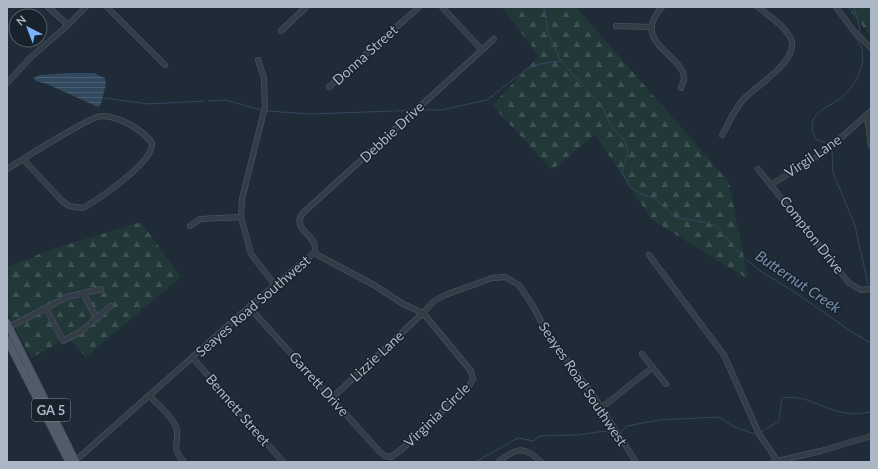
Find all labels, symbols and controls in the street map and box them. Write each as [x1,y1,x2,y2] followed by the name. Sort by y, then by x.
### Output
[8,8,48,48] north arrow
[13,13,28,28] text: N
[329,21,401,88] street label: Donna Street
[356,98,427,166] street label: Debbie Drive
[781,130,844,181] street label: Virgil Lane
[777,192,848,277] street label: Compton Drive
[752,246,845,317] water label: Butternut Creek
[192,251,313,360] street label: Seayes Road Southwest
[536,318,631,449] street label: Seayes Road Southwest
[346,327,407,385] street label: Lizzie Lane
[286,348,353,419] street label: Garrett Drive
[203,370,274,449] street label: Bennett Street
[400,379,473,450] street label: Virginia Circle
[32,399,70,421] road number: GA 5

